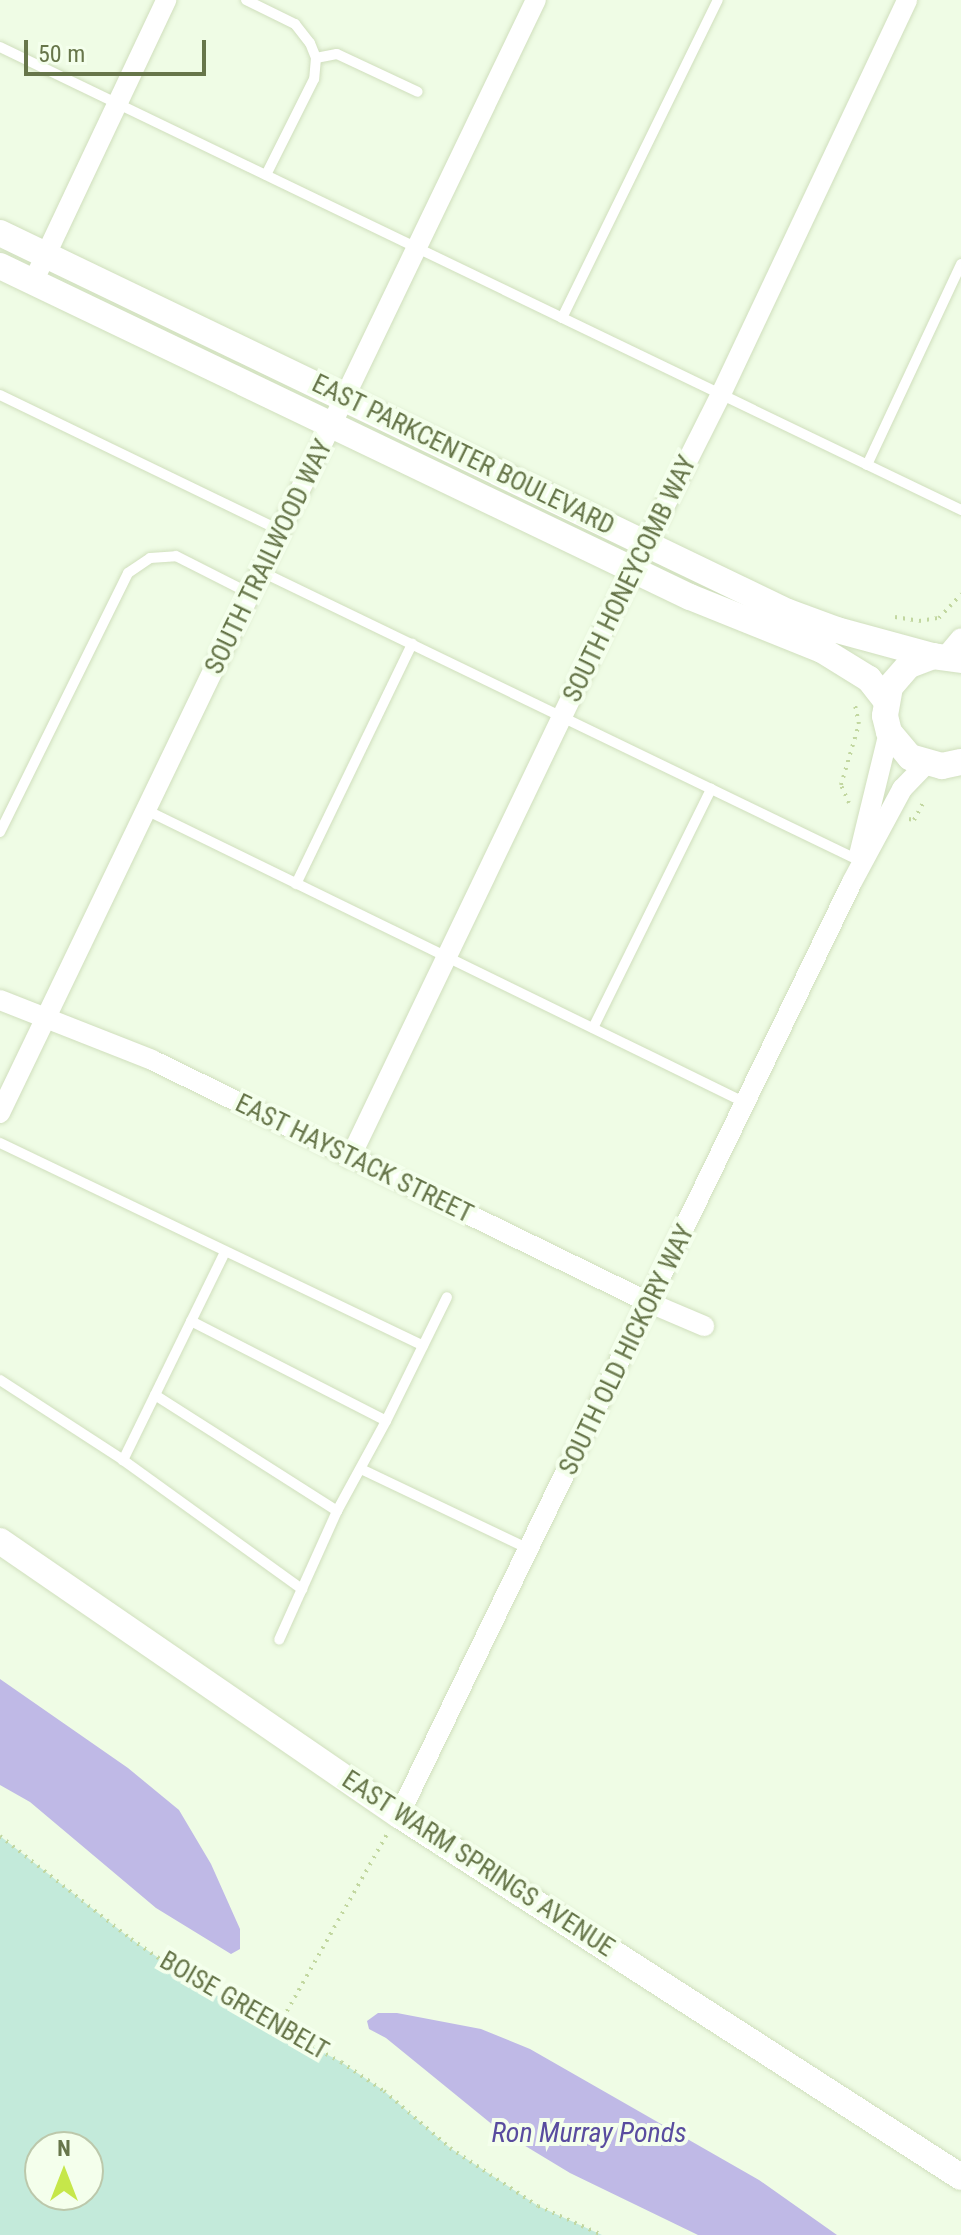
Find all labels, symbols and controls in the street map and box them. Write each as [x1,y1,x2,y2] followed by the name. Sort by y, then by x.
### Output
[28,24,210,74] scale bar
[38,40,85,68] text: 50 m
[307,368,619,542] street label: EAST PARKCENTER BOULEVARD
[199,435,339,679] street label: SOUTH TRAILWOOD WAY
[557,451,703,707] street label: SOUTH HONEYCOMB WAY
[230,1088,478,1230] street label: EAST HAYSTACK STREET
[553,1220,701,1480] street label: SOUTH OLD HICKORY WAY
[336,1764,620,1964] street label: EAST WARM SPRINGS AVENUE
[154,1945,334,2067] street label: BOISE GREENBELT
[491,2116,687,2150] water label: Ron Murray Ponds
[24,2131,104,2211] north arrow
[57,2136,71,2161] text: N

